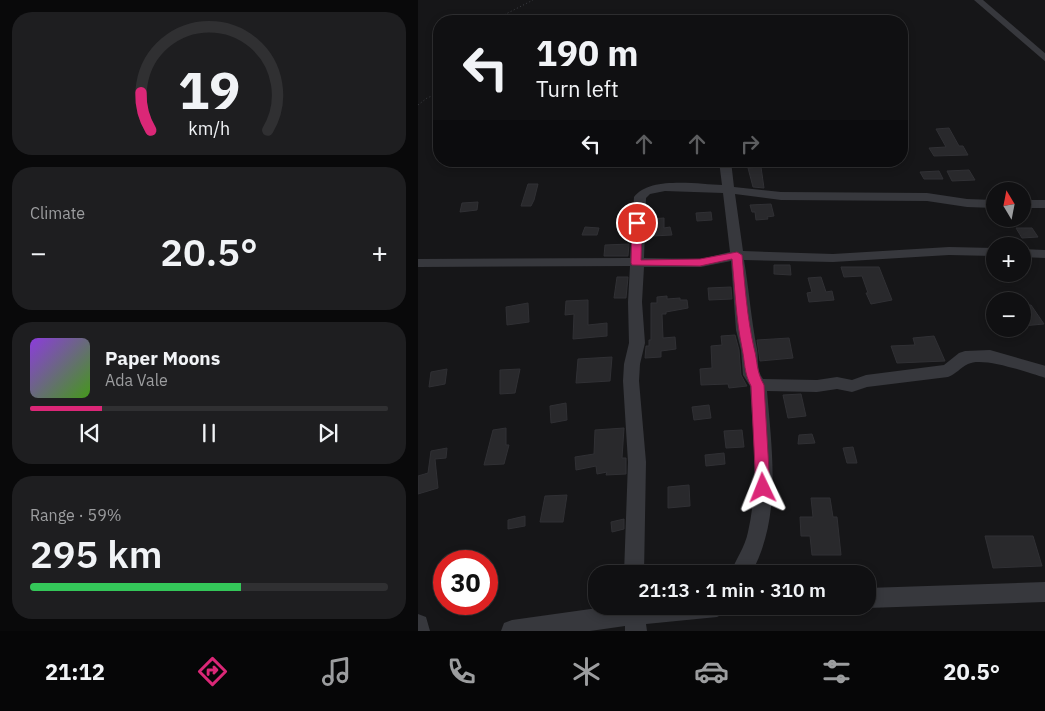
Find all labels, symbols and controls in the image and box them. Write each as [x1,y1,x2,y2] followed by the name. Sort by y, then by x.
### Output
[536,30,639,76] text: 190 m
[453,35,518,100] icon: left
[178,56,240,123] text: 19
[536,74,619,103] text: Turn left
[188,117,230,140] text: km/h
[577,130,605,158] icon: left
[630,130,658,158] icon: ahead
[683,130,711,158] icon: ahead
[736,130,764,158] icon: right
[986,182,1030,228] north arrow
[986,182,1031,337] map controls
[616,202,658,244] pin
[30,203,85,223] text: Climate
[623,209,651,237] icon: arrive
[160,227,258,276] text: 20.5°
[30,234,47,271] text: −
[371,234,388,271] text: +
[986,237,1031,282] button: +
[986,292,1031,337] button: −
[105,346,220,370] text: Paper Moons
[105,370,168,390] text: Ada Vale
[76,419,104,447] icon: previous
[195,419,223,447] icon: pause
[314,419,342,447] icon: next
[736,461,788,513] position arrow
[30,505,122,525] text: Range · 59%
[30,529,162,578] text: 295 km
[433,550,498,615] speed limit sign: 30
[638,578,826,602] text: 21:13 · 1 min · 310 m
[195,654,230,689] icon: directions
[319,654,354,689] icon: music
[444,654,479,689] icon: phone
[569,654,604,689] icon: climate
[694,654,729,689] icon: car
[819,654,854,689] icon: filters
[45,657,105,686] text: 21:12
[943,657,1000,686] text: 20.5°

